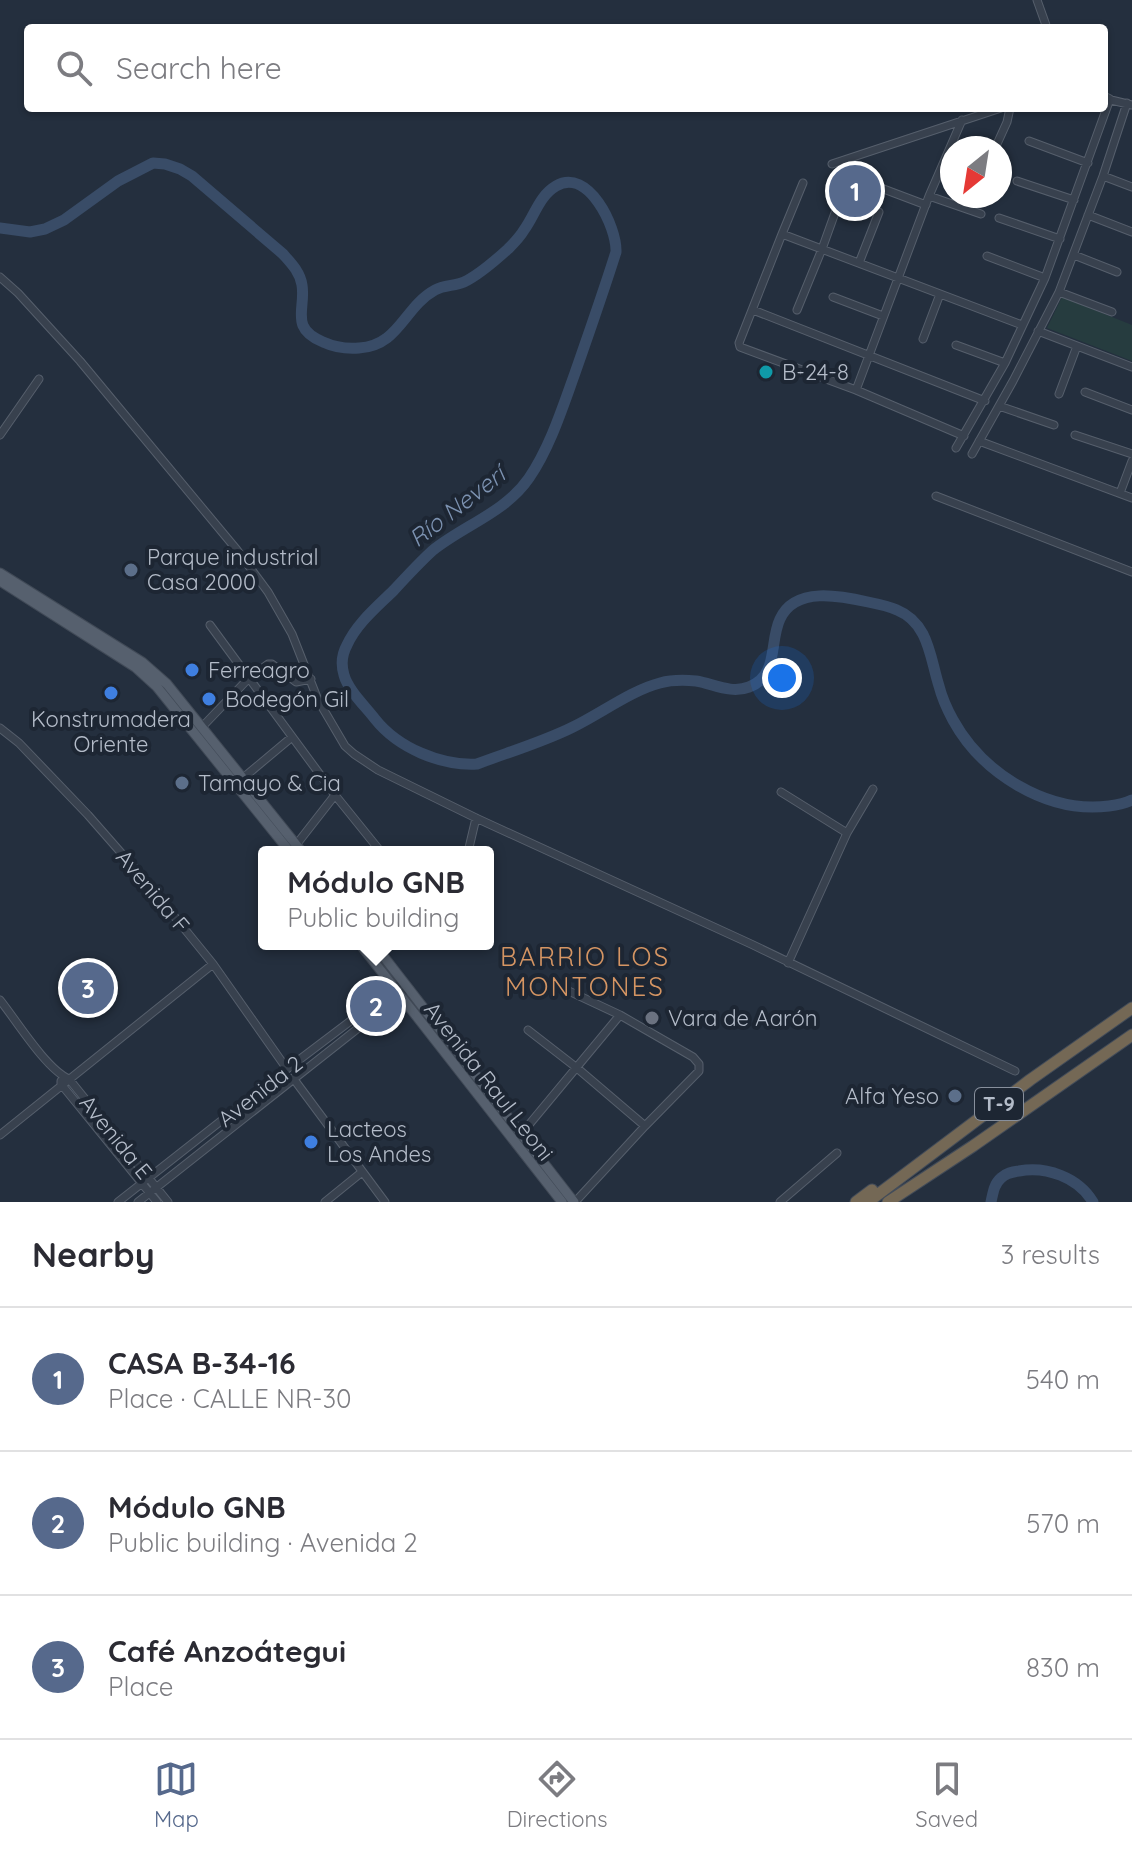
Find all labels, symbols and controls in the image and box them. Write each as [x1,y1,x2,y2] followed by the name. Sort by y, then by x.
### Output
[24,24,1108,112] search box
[52,46,96,90] icon: search
[116,49,282,87] text: Search here
[940,136,1012,208] north arrow
[829,161,881,221] pin: 1
[782,358,849,386] place label: B-24-8
[757,363,775,381] marker: B-24-8
[402,456,514,553] water label: Río Neverí
[147,543,319,596] place label: Parque industrial Casa 2000
[122,561,140,579] marker: Parque industrial Casa 2000
[208,656,310,684] place label: Ferreagro
[762,658,802,698] your location
[183,661,201,679] marker: Ferreagro
[102,684,120,702] marker: Konstrumadera Oriente
[225,685,349,713] place label: Bodegón Gil
[200,690,218,708] marker: Bodegón Gil
[31,705,191,758] place label: Konstrumadera Oriente
[198,769,341,797] place label: Tamayo & Cia
[173,774,191,792] marker: Tamayo & Cia
[110,844,196,938] street label: Avenida F
[258,846,494,950] popup
[287,863,465,901] text: Módulo GNB
[287,901,460,934] text: Public building
[500,940,670,1003] district label: BARRIO LOS MONTONES
[62,958,114,1018] pin: 3
[350,976,402,1036] pin: 2
[418,996,560,1166] street label: Avenida Raul Leoni
[668,1004,817,1032] place label: Vara de Aarón
[643,1009,661,1027] marker: Vara de Aarón
[212,1049,308,1133] street label: Avenida 2
[845,1082,939,1110] place label: Alfa Yeso
[946,1087,964,1105] marker: Alfa Yeso
[975,1088,1023,1120] road number: T-9
[74,1089,158,1185] street label: Avenida E
[327,1115,431,1168] place label: Lacteos Los Andes
[302,1133,320,1151] marker: Lacteos Los Andes
[32,1233,155,1276] text: Nearby
[1001,1238,1100,1271] text: 3 results
[108,1344,296,1382] text: CASA B-34-16
[53,1363,63,1396] text: 1
[1026,1363,1100,1396] text: 540 m
[108,1382,352,1415] text: Place · CALLE NR-30
[108,1488,286,1526] text: Módulo GNB
[51,1507,65,1540] text: 2
[1026,1507,1100,1540] text: 570 m
[108,1526,418,1559] text: Public building · Avenida 2
[108,1632,346,1670] text: Café Anzoátegui
[51,1651,65,1684] text: 3
[1026,1651,1100,1684] text: 830 m
[108,1670,173,1703] text: Place
[154,1757,199,1833] tab: Map
[507,1757,607,1833] tab: Directions
[915,1757,978,1833] tab: Saved

